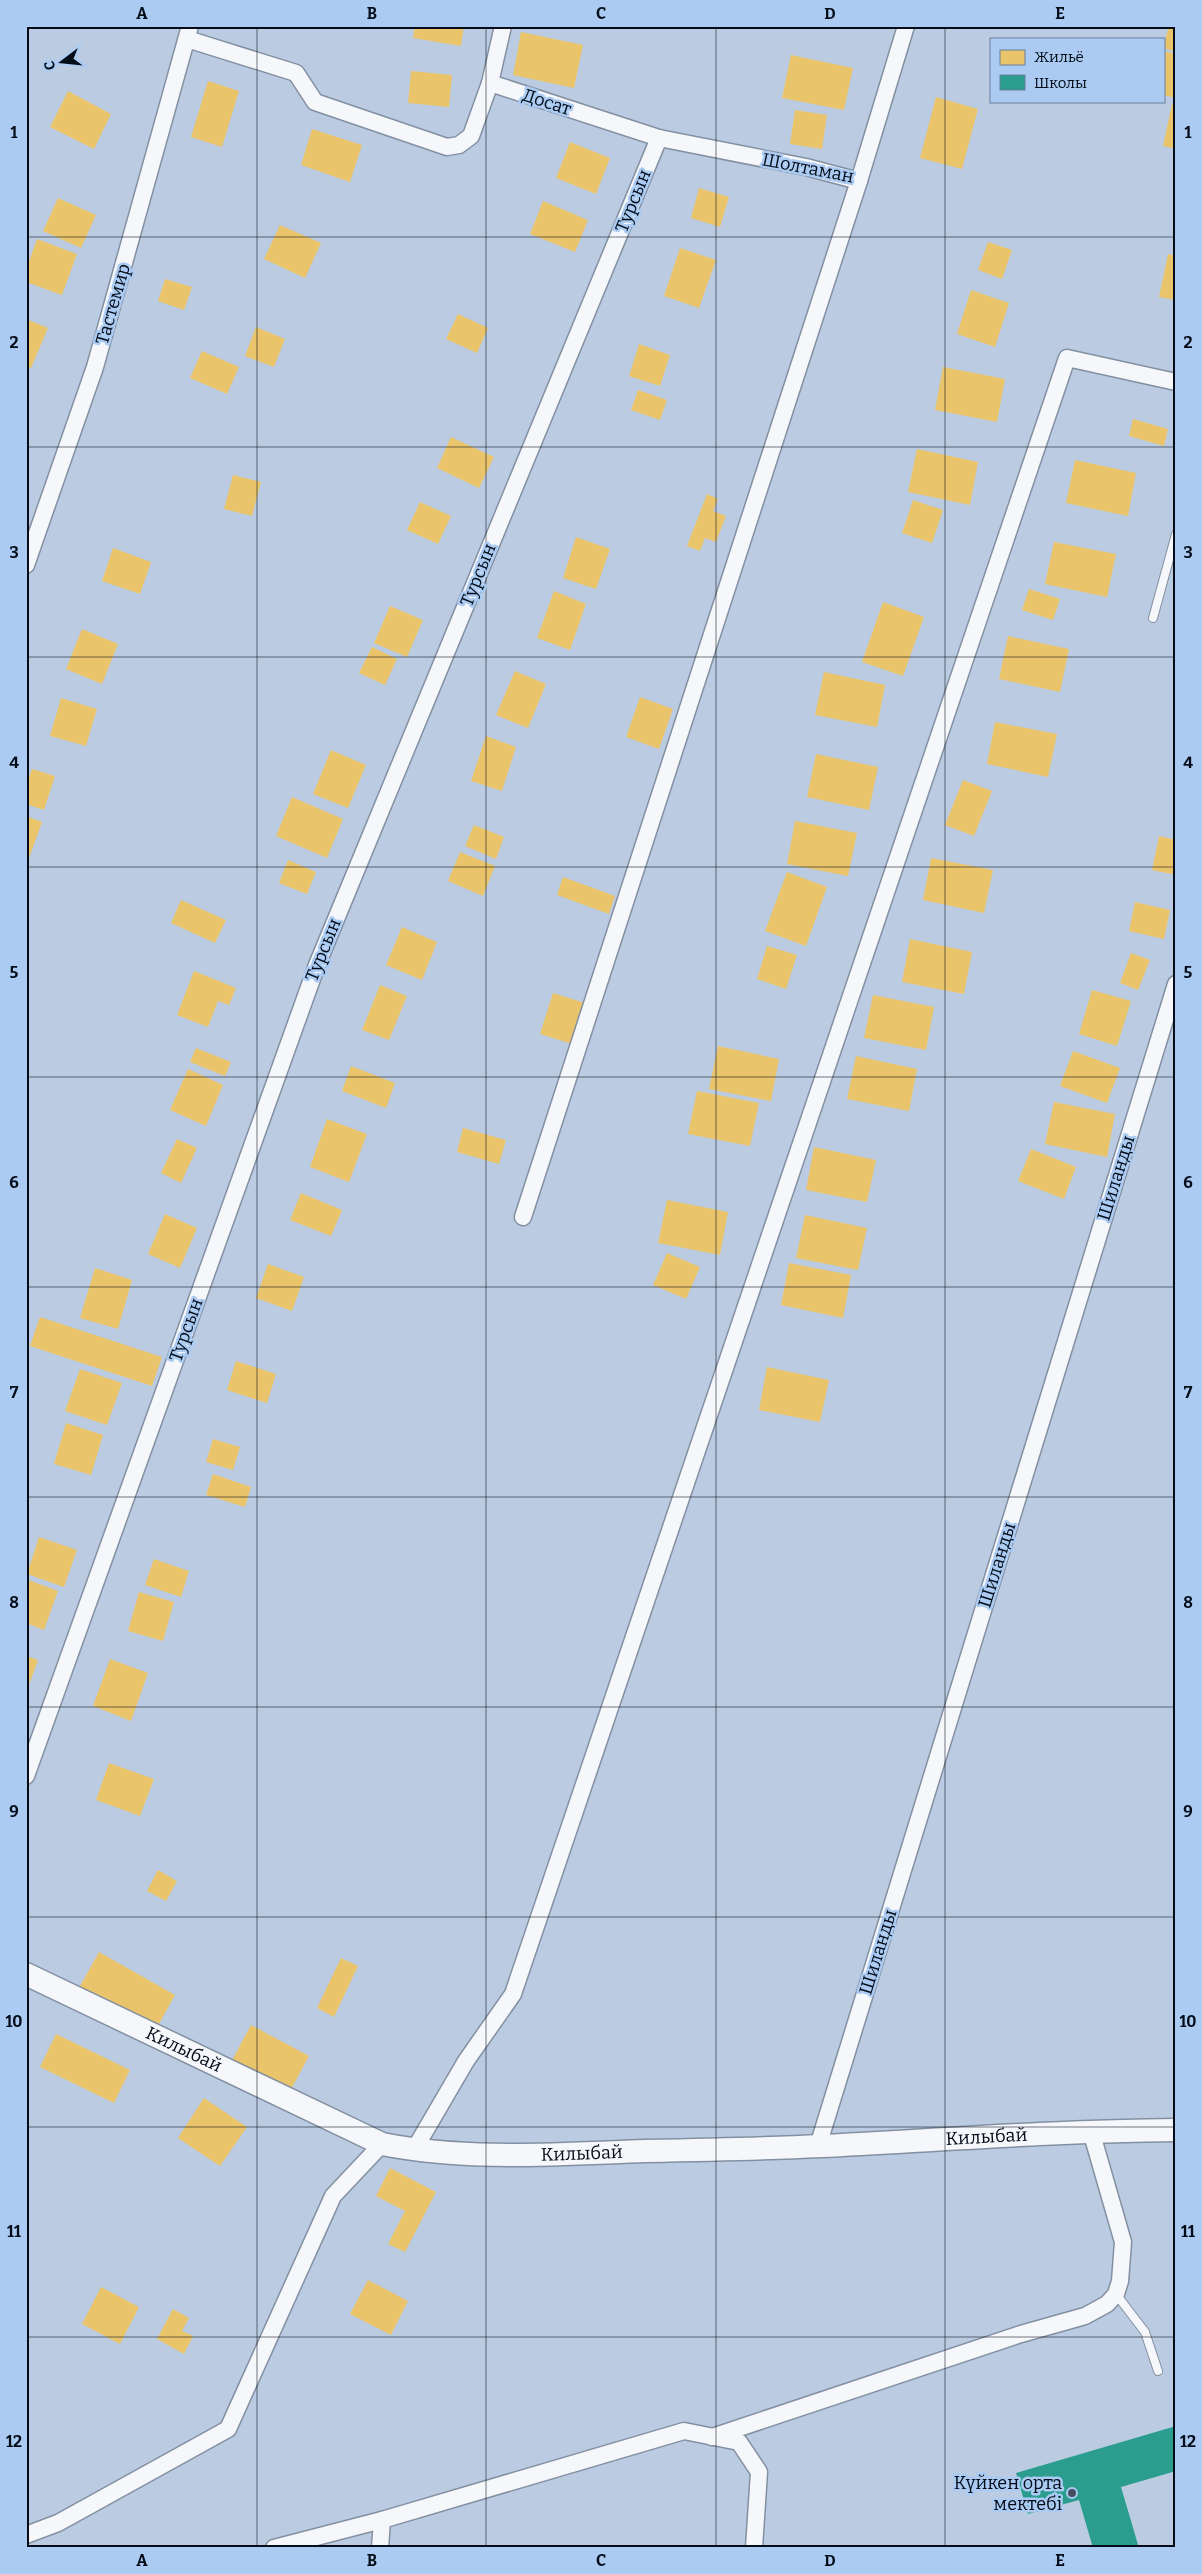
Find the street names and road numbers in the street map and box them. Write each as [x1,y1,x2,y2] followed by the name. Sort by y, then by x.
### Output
[520,84,574,120] street label: Досат
[760,148,856,188] street label: Шолтаман
[610,166,656,236] street label: Турсын
[91,261,135,347] street label: Тастемир
[455,540,501,610] street label: Турсын
[300,915,346,985] street label: Турсын
[1093,1133,1139,1223] street label: Шиланды
[164,1295,208,1365] street label: Турсын
[974,1520,1020,1610] street label: Шиланды
[855,1907,901,1997] street label: Шиланды
[142,2022,226,2077] street label: Килыбай
[945,2124,1028,2150] street label: Килыбай
[541,2141,623,2166] street label: Килыбай

